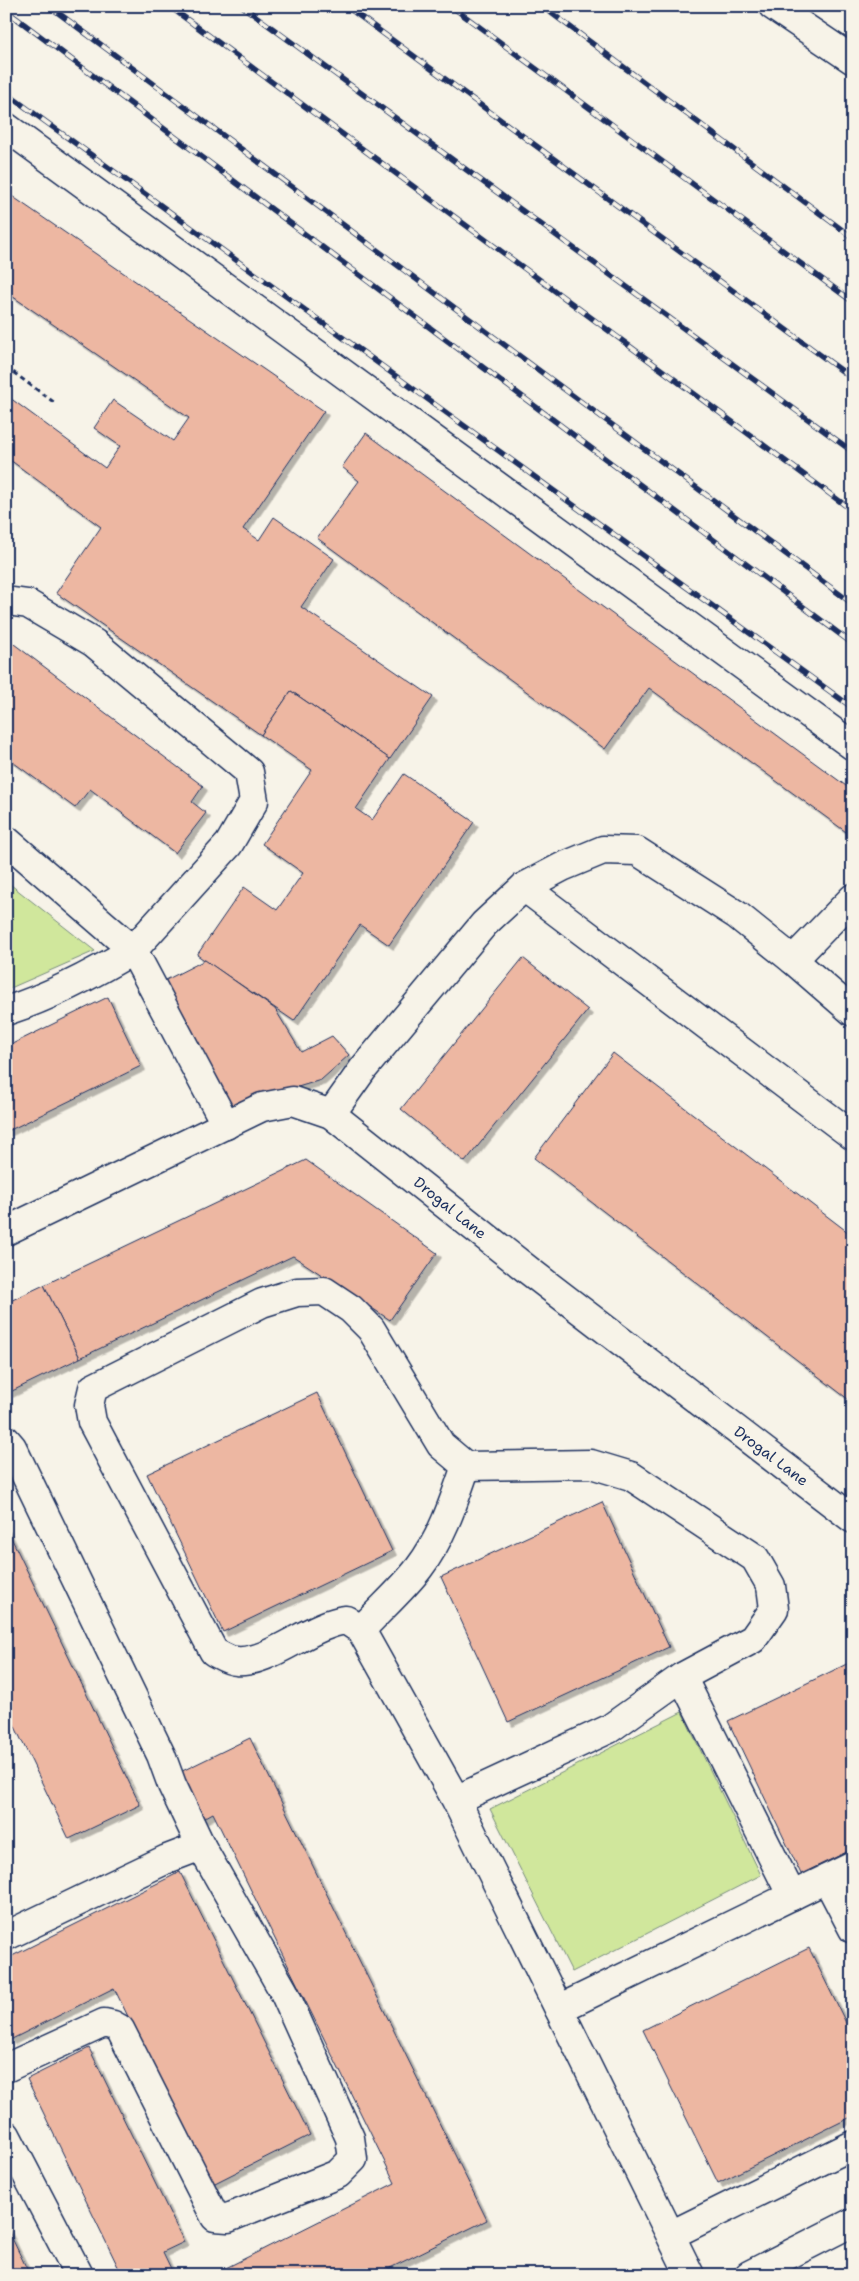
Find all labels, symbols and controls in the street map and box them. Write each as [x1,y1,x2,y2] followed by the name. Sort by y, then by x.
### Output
[409,1172,491,1244] street label: Drogal Lane
[730,1421,812,1491] street label: Drogal Lane

